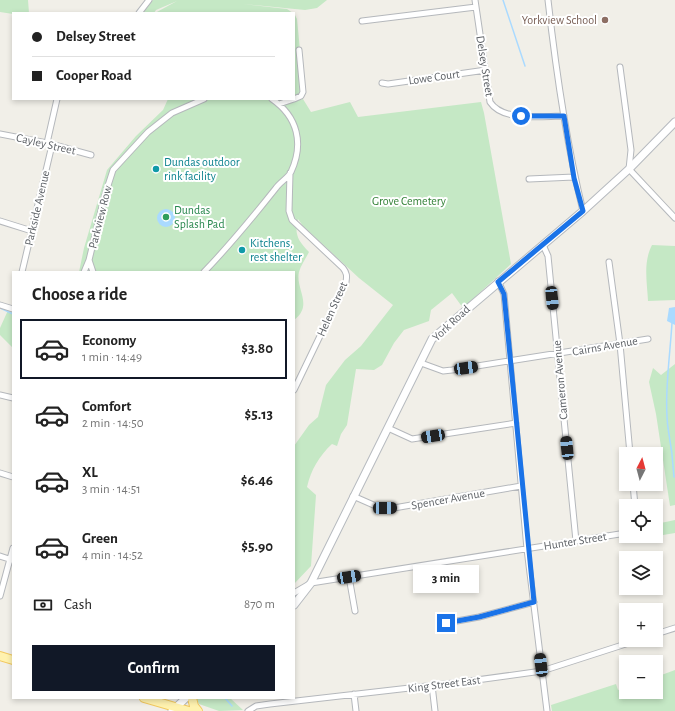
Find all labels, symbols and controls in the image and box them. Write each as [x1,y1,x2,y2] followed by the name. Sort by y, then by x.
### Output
[522,14,597,26] place label: Yorkview School
[600,15,610,25] marker: Yorkview School
[56,29,136,44] text: Delsey Street
[473,35,496,98] street label: Delsey Street
[408,67,461,87] street label: Lowe Court
[56,68,132,83] text: Cooper Road
[512,107,530,125] route start
[15,131,77,158] street label: Cayley Street
[164,156,240,183] place label: Dundas outdoor rink facility
[151,164,161,174] marker: Dundas outdoor rink facility
[23,169,51,247] street label: Parkside Avenue
[86,184,114,250] street label: Parkview Row
[372,195,446,208] park label: Grove Cemetery
[174,204,225,230] place label: Dundas Splash Pad
[161,212,171,222] marker: Dundas Splash Pad
[250,237,302,263] place label: Kitchens, rest shelter
[237,245,247,255] marker: Kitchens, rest shelter
[315,280,349,338] street label: Helen Street
[545,285,559,311] car
[32,286,127,304] text: Choose a ride
[430,303,472,343] street label: York Road
[34,331,70,367] icon: car
[82,333,136,348] text: Economy
[571,334,639,358] street label: Cairns Avenue
[551,340,569,420] street label: Cameron Avenue
[241,341,273,356] text: $3.80
[82,351,142,364] text: 1 min · 14:49
[453,360,479,376] car
[34,397,70,433] icon: car
[82,399,131,414] text: Comfort
[244,407,273,422] text: $5.13
[82,417,144,430] text: 2 min · 14:50
[420,428,446,444] car
[560,435,574,461] car
[619,447,663,491] north arrow
[619,447,663,699] map controls
[34,463,70,499] icon: car
[82,465,98,480] text: XL
[241,473,273,488] text: $6.46
[82,483,141,496] text: 3 min · 14:51
[410,487,486,511] street label: Spencer Avenue
[619,499,663,543] button: locate
[373,502,397,514] car
[34,529,70,565] icon: car
[543,530,608,552] street label: Hunter Street
[82,531,118,546] text: Green
[241,539,273,554] text: $5.90
[82,549,143,562] text: 4 min · 14:52
[619,551,663,595] button: layers
[413,565,479,593] callout: 3 min
[336,569,362,585] car
[432,572,460,585] text: 3 min
[32,594,54,616] icon: cash
[64,597,92,612] text: Cash
[244,598,275,611] text: 870 m
[619,603,663,647] button: +
[437,614,455,632] route end
[32,645,275,691] button: Confirm
[534,652,548,678] car
[619,655,663,699] button: −
[407,674,481,694] street label: King Street East

